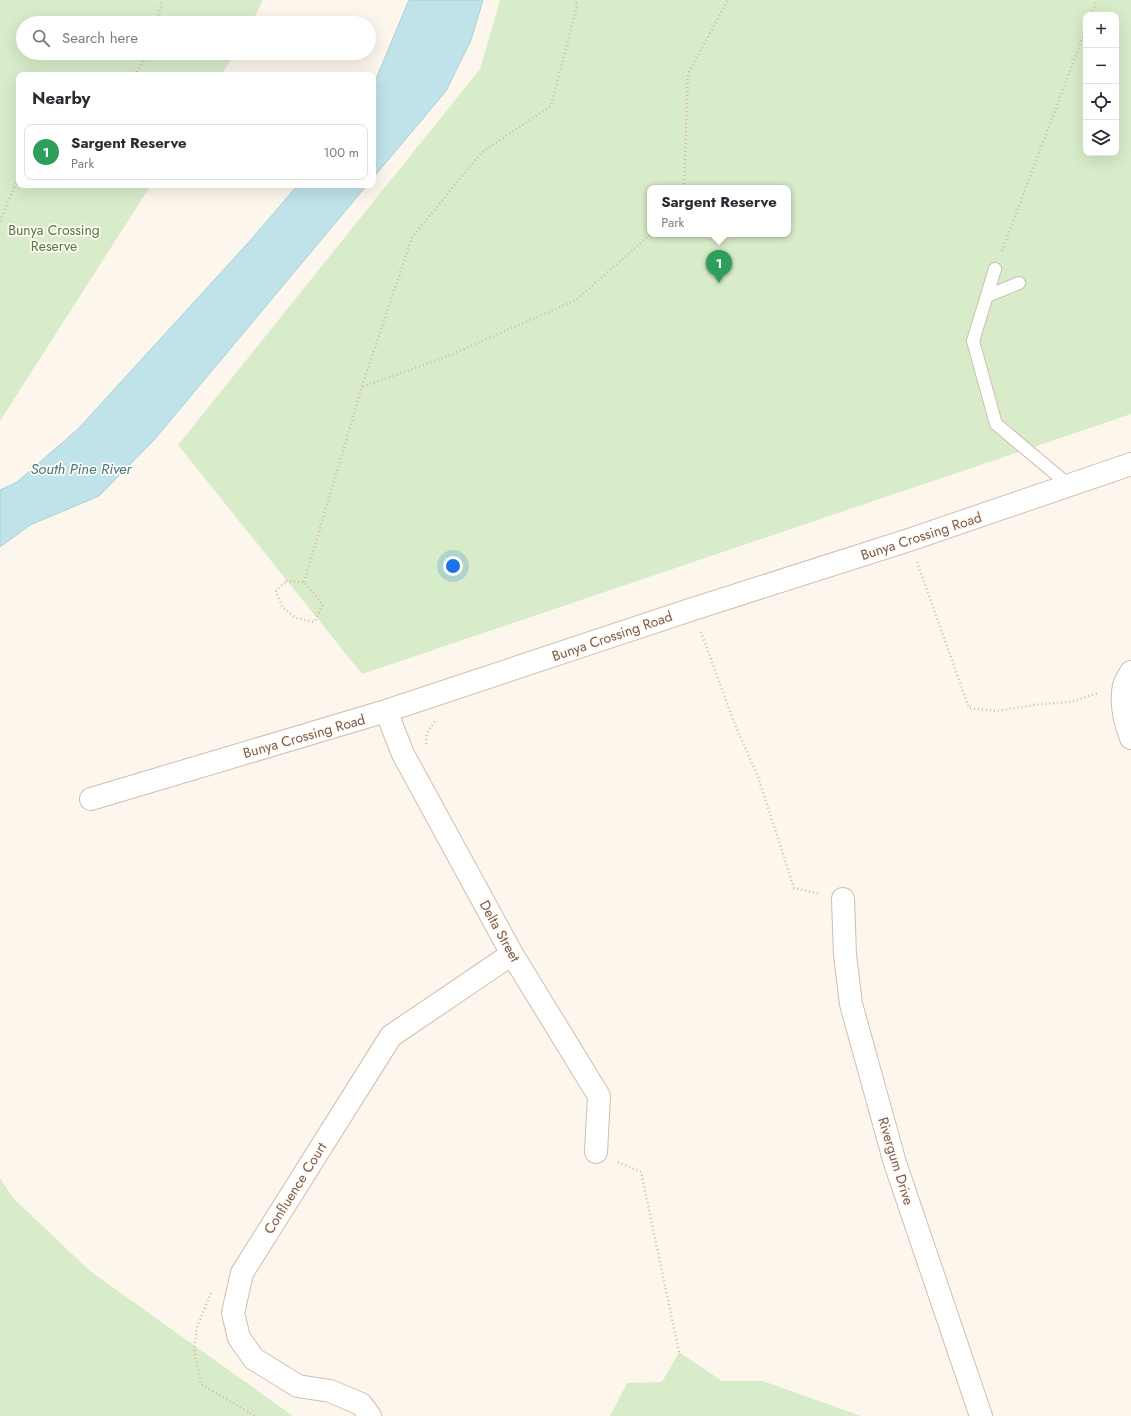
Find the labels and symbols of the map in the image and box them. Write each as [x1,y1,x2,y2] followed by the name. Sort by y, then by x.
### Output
[8,220,100,256] park label: Bunya Crossing Reserve
[706,250,732,283] pin: 1
[30,458,133,480] water label: South Pine River
[858,507,984,565] street label: Bunya Crossing Road
[443,556,463,576] your location
[549,606,675,666] street label: Bunya Crossing Road
[241,709,367,763] street label: Bunya Crossing Road
[475,897,525,966] street label: Delta Street
[873,1115,919,1207] street label: Rivergum Drive
[259,1138,332,1238] street label: Confluence Court

